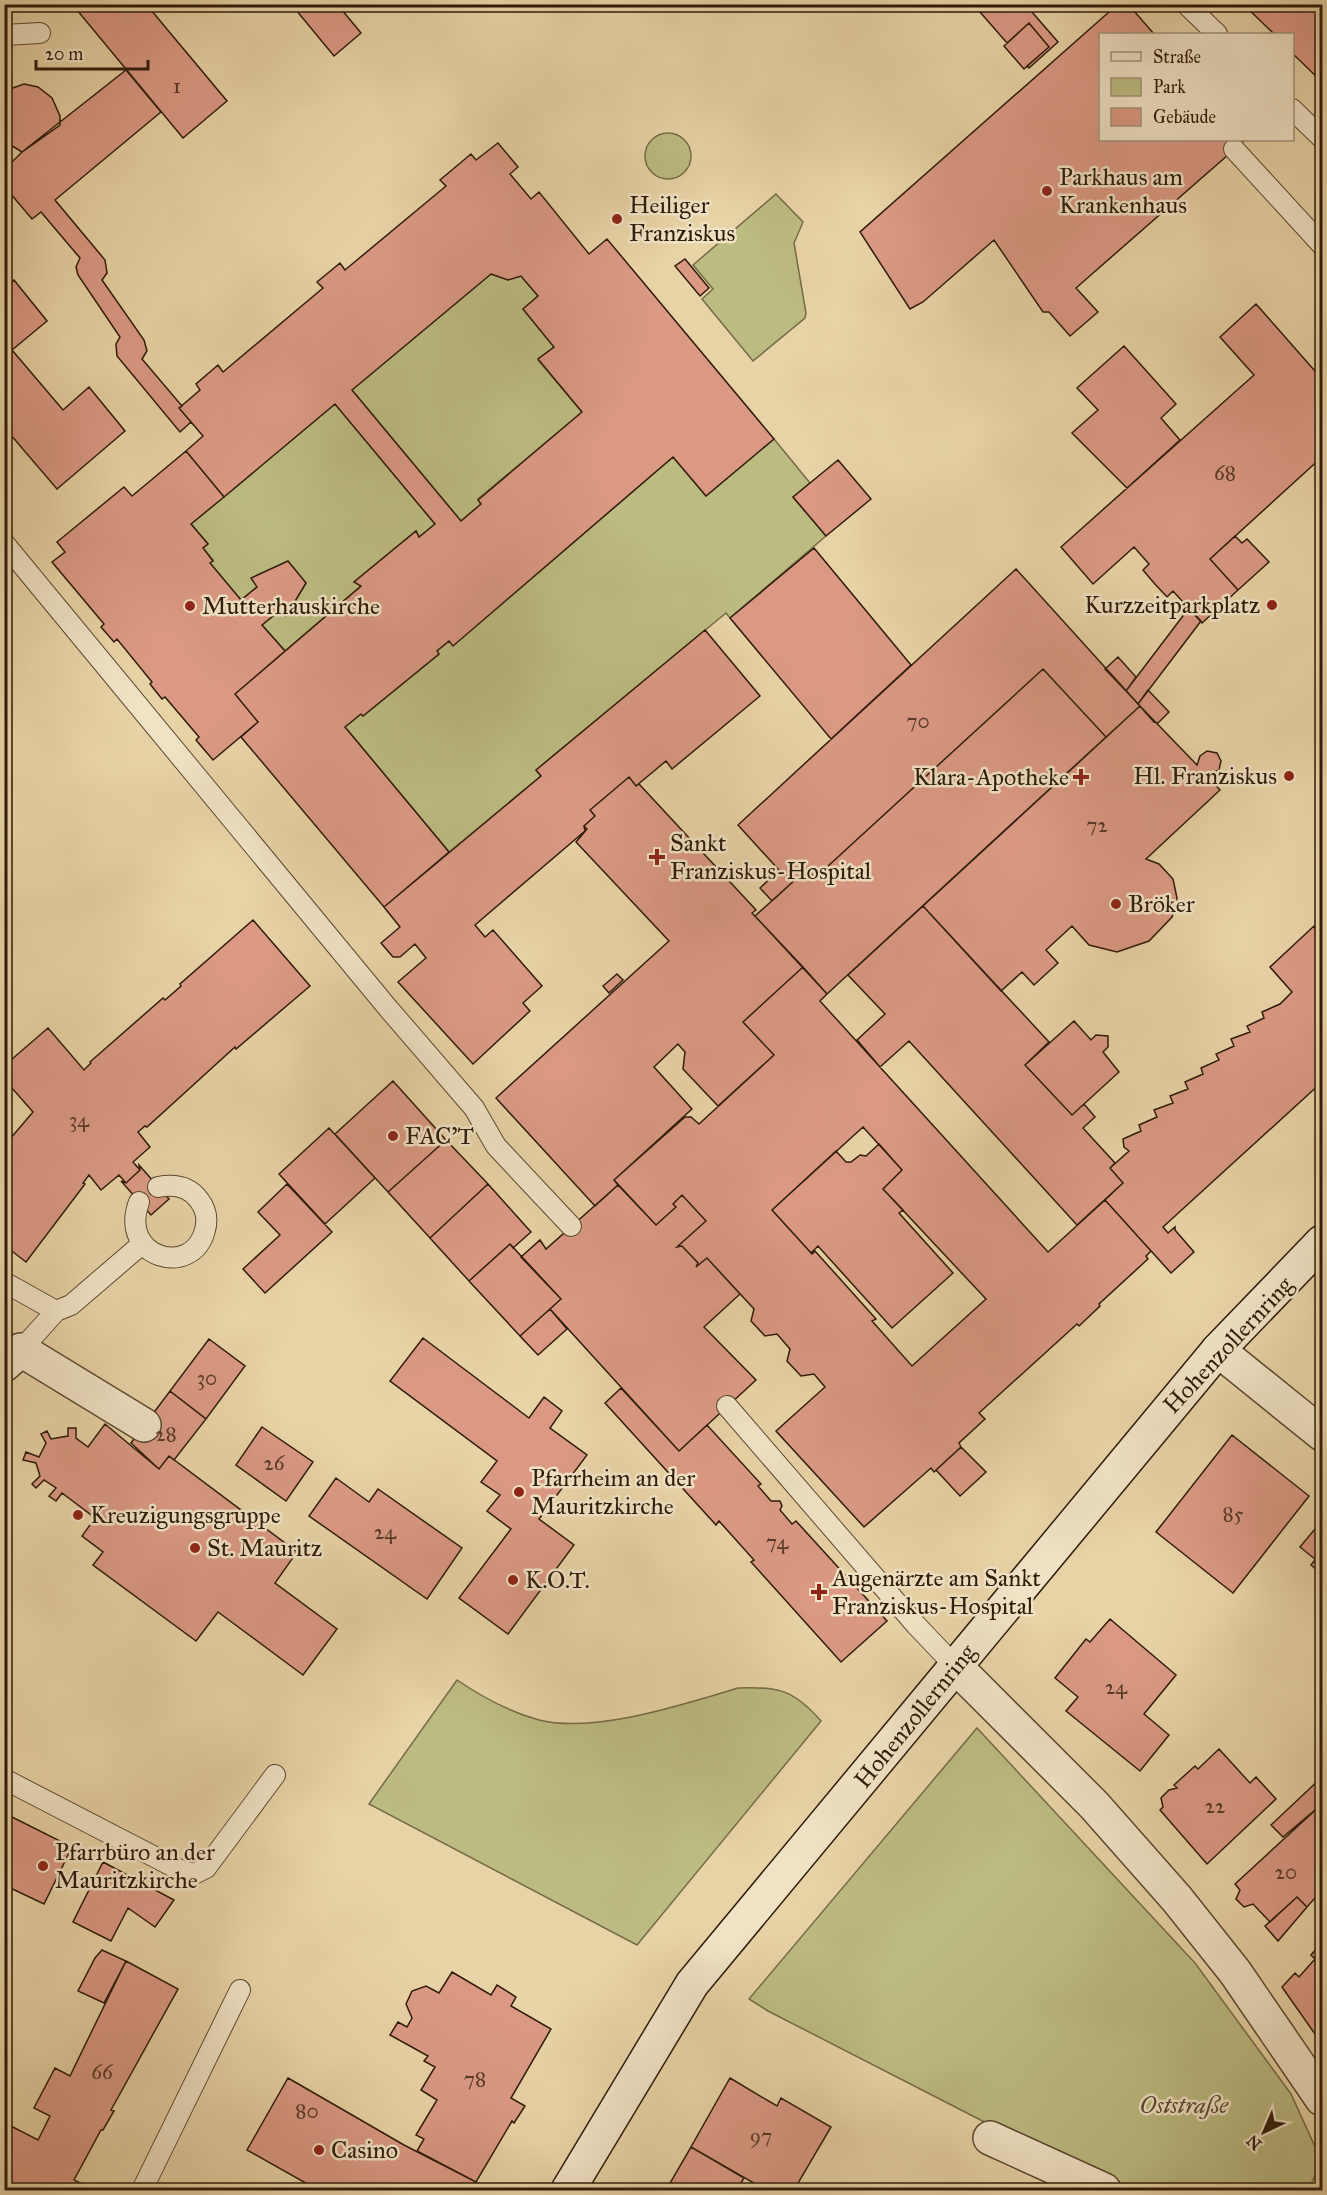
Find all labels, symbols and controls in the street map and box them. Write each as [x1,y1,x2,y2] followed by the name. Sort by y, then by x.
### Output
[36,33,148,71] scale bar
[1099,33,1294,141] legend
[45,43,83,65] text: 20 m
[1153,46,1201,68] text: Straße
[173,73,181,99] house number: 1
[1153,76,1186,98] text: Park
[1153,106,1216,128] text: Gebäude
[1059,162,1187,220] place label: Parkhaus am Krankenhaus
[1040,184,1054,198] marker: Parkhaus am Krankenhaus
[629,190,735,248] place label: Heiliger Franziskus
[610,212,624,226] marker: Heiliger Franziskus
[1214,460,1236,486] house number: 68
[1084,590,1260,620] place label: Kurzzeitparkplatz
[202,591,380,621] place label: Mutterhauskirche
[1265,598,1279,612] marker: Kurzzeitparkplatz
[183,599,197,613] marker: Mutterhauskirche
[906,708,930,734] house number: 70
[1133,761,1277,791] place label: Hl. Franziskus
[913,762,1069,792] place label: Klara-Apotheke
[1282,769,1296,783] marker: Hl. Franziskus
[1074,770,1088,784] marker: Klara-Apotheke
[1086,812,1108,838] house number: 72
[670,828,872,886] place label: Sankt Franziskus-Hospital
[648,848,666,866] marker: Sankt Franziskus-Hospital
[1128,889,1195,919] place label: Bröker
[1109,897,1123,911] marker: Bröker
[69,1107,90,1133] house number: 34
[405,1121,474,1151] place label: FAC'T
[386,1129,400,1143] marker: FAC'T
[1157,1270,1300,1420] street label: Hohenzollernring
[197,1365,217,1391] house number: 30
[155,1421,177,1447] house number: 28
[263,1450,286,1476] house number: 26
[531,1463,695,1521] place label: Pfarrheim an der Mauritzkirche
[512,1485,526,1499] marker: Pfarrheim an der Mauritzkirche
[90,1500,281,1530] place label: Kreuzigungsgruppe
[1223,1501,1244,1527] house number: 85
[71,1508,85,1522] marker: Kreuzigungsgruppe
[374,1519,397,1545] house number: 24
[766,1529,790,1555] house number: 74
[207,1533,322,1563] place label: St. Mauritz
[188,1541,202,1555] marker: St. Mauritz
[831,1563,1041,1621] place label: Augenärzte am Sankt Franziskus-Hospital
[525,1565,590,1595] place label: K.O.T.
[506,1573,520,1587] marker: K.O.T.
[810,1583,828,1601] marker: Augenärzte am Sankt Franziskus-Hospital
[848,1637,983,1794] street label: Hohenzollernring
[1105,1674,1128,1700] house number: 24
[1205,1793,1226,1819] house number: 22
[55,1837,215,1895] place label: Pfarrbüro an der Mauritzkirche
[36,1859,50,1873] marker: Pfarrbüro an der Mauritzkirche
[1275,1859,1297,1885] house number: 20
[91,2059,114,2085] house number: 66
[464,2066,486,2092] house number: 78
[1140,2090,1229,2120] park label: Oststraße
[295,2098,319,2124] house number: 80
[1234,2102,1294,2162] north arrow
[750,2123,772,2149] house number: 97
[1242,2131,1265,2154] text: N
[331,2135,398,2165] place label: Casino
[312,2143,326,2157] marker: Casino

